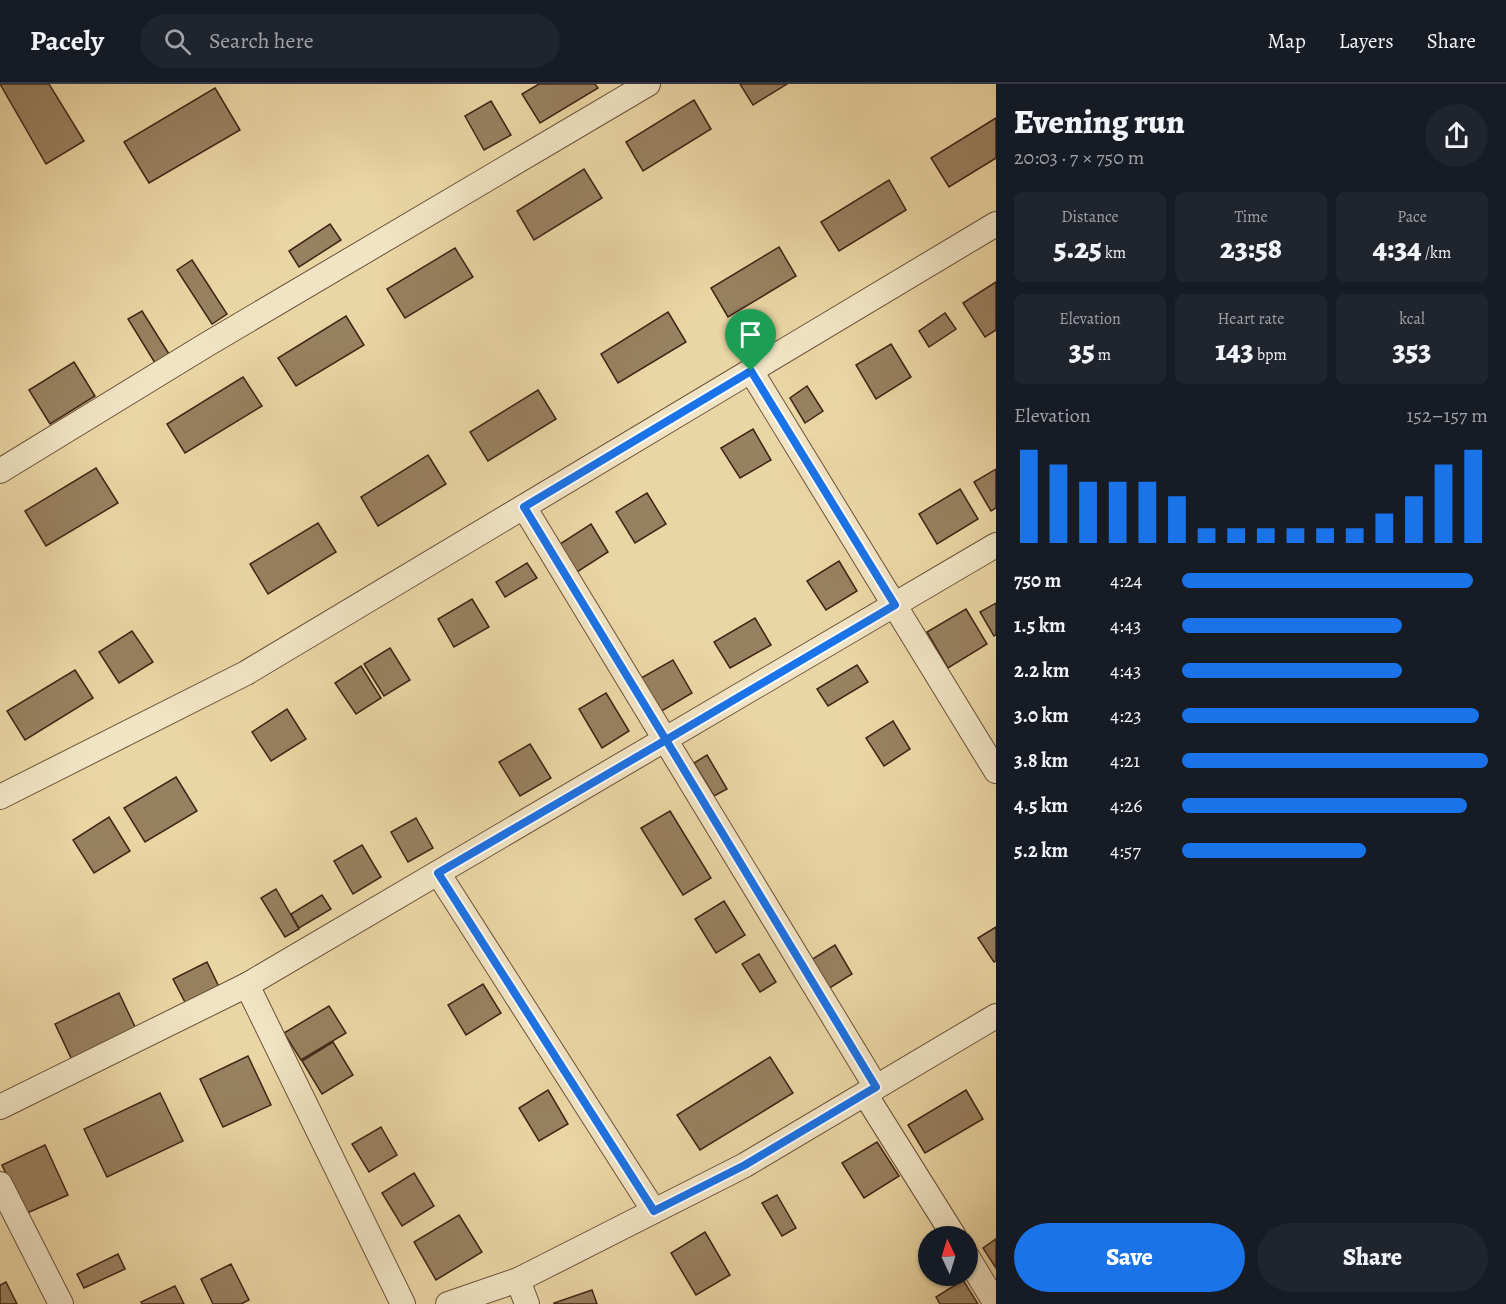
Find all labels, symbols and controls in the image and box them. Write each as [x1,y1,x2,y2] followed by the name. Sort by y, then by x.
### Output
[140,14,560,68] search box
[30,22,104,60] text: Pacely
[161,25,194,58] icon: search
[209,26,314,56] text: Search here
[1267,27,1306,55] text: Map
[1339,27,1394,55] text: Layers
[1427,27,1476,55] text: Share
[1014,99,1185,144] text: Evening run
[1425,104,1488,167] button: share
[1014,144,1144,171] text: 20:03 · 7 × 750 m
[1061,206,1119,228] text: Distance
[1234,206,1268,228] text: Time
[1397,206,1427,228] text: Pace
[1054,228,1102,268] text: 5.25
[1220,228,1282,268] text: 23:58
[1373,228,1422,268] text: 4:34
[1102,242,1126,264] text: km
[1422,242,1451,264] text: /km
[1059,308,1121,330] text: Elevation
[1218,308,1284,330] text: Heart rate
[1399,308,1425,330] text: kcal
[725,309,776,371] pin
[734,318,767,351] icon: arrive
[1069,330,1095,370] text: 35
[1215,330,1254,370] text: 143
[1392,330,1432,370] text: 353
[1095,344,1111,366] text: m
[1254,344,1287,366] text: bpm
[1014,402,1091,429] text: Elevation
[1406,402,1488,429] text: 152–157 m
[1014,567,1061,594] text: 750 m
[1110,567,1142,594] text: 4:24
[1014,612,1066,639] text: 1.5 km
[1110,612,1141,639] text: 4:43
[1014,657,1069,684] text: 2.2 km
[1110,657,1141,684] text: 4:43
[1014,702,1069,729] text: 3.0 km
[1110,702,1142,729] text: 4:23
[1014,747,1068,774] text: 3.8 km
[1110,747,1140,774] text: 4:21
[1014,792,1068,819] text: 4.5 km
[1110,792,1143,819] text: 4:26
[1014,837,1068,864] text: 5.2 km
[1110,837,1141,864] text: 4:57
[1014,1223,1245,1292] button: Save
[1257,1223,1488,1292] button: Share
[918,1226,978,1286] north arrow
[918,1226,978,1286] map controls

